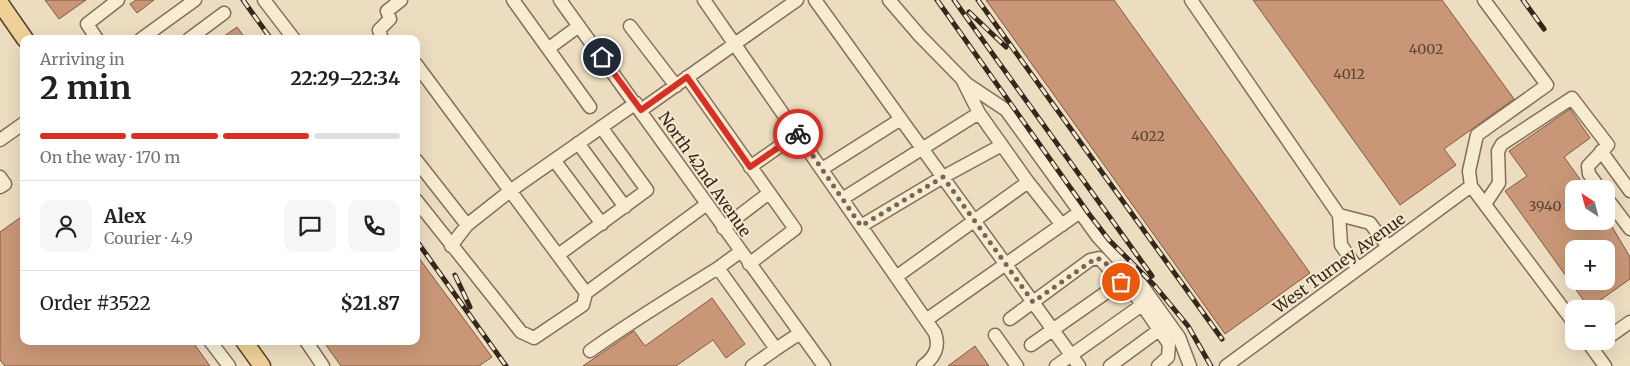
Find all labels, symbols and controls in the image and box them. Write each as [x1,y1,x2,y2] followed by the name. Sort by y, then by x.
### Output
[581,36,623,78] pin
[1409,40,1443,58] house number: 4002
[588,43,616,71] icon: home
[40,49,125,69] text: Arriving in
[1333,65,1365,83] house number: 4012
[291,66,400,90] text: 22:29–22:34
[40,68,131,108] text: 2 min
[654,108,756,240] street label: North 42nd Avenue
[773,109,823,159] courier
[784,120,812,148] icon: bike
[1131,127,1165,145] house number: 4022
[40,147,180,167] text: On the way · 170 m
[1565,180,1615,230] north arrow
[1565,180,1615,350] map controls
[1528,197,1562,215] house number: 3940
[40,200,92,252] button: person
[284,200,336,252] button: chat
[348,200,400,252] button: phone
[104,204,146,228] text: Alex
[1268,208,1409,318] street label: West Turney Avenue
[104,228,193,248] text: Courier · 4.9
[1565,240,1615,290] button: +
[1100,261,1142,303] pin
[1107,268,1135,296] icon: bag
[40,291,151,315] text: Order #3522
[340,291,400,315] text: $21.87
[1565,300,1615,350] button: −

